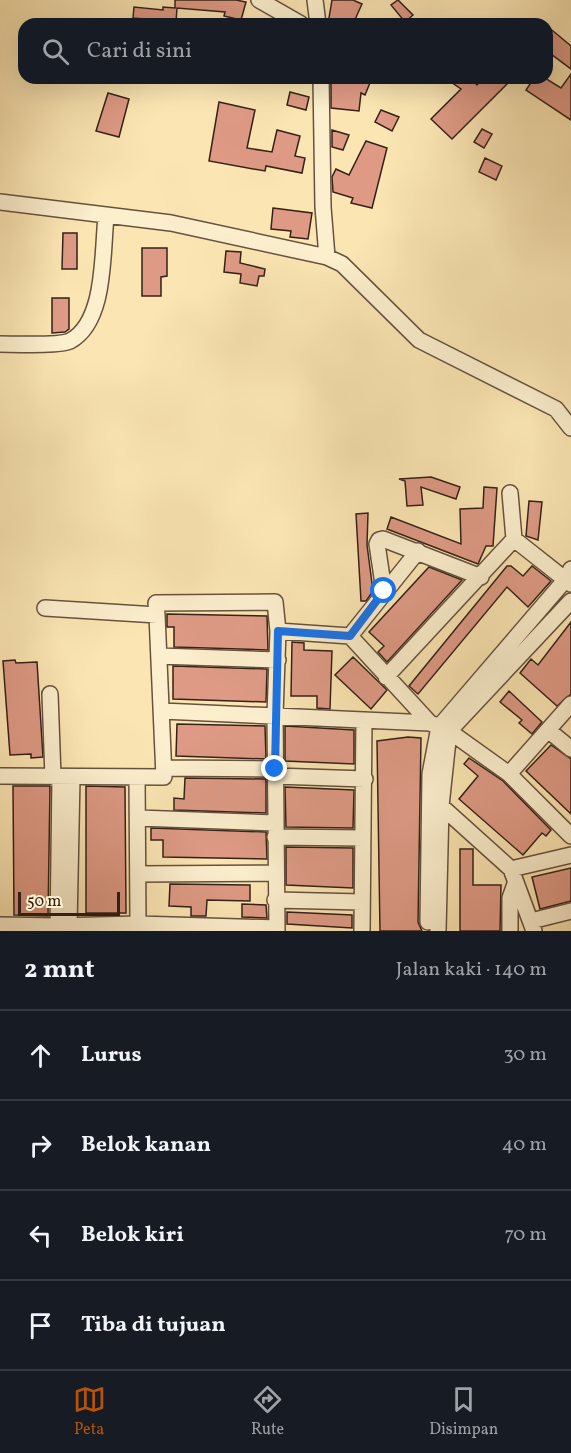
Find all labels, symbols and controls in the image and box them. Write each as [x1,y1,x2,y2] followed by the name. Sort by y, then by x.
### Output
[18,18,553,84] search box
[39,35,72,68] icon: search
[87,36,192,67] text: Cari di sini
[370,577,396,603] route start
[261,755,287,781] route end
[18,889,120,916] scale bar
[27,891,61,913] text: 50 m
[24,952,95,988] text: 2 mnt
[396,956,547,984] text: Jalan kaki · 140 m
[24,1039,57,1072] icon: ahead
[81,1040,142,1071] text: Lurus
[503,1041,547,1069] text: 30 m
[24,1129,57,1162] icon: right
[81,1130,211,1161] text: Belok kanan
[502,1131,547,1159] text: 40 m
[24,1219,57,1252] icon: left
[81,1220,184,1251] text: Belok kiri
[504,1221,547,1249] text: 70 m
[24,1309,57,1342] icon: arrive
[81,1310,226,1341] text: Tiba di tujuan
[73,1383,106,1441] tab: Peta
[251,1383,284,1441] tab: Rute
[429,1383,498,1441] tab: Disimpan

